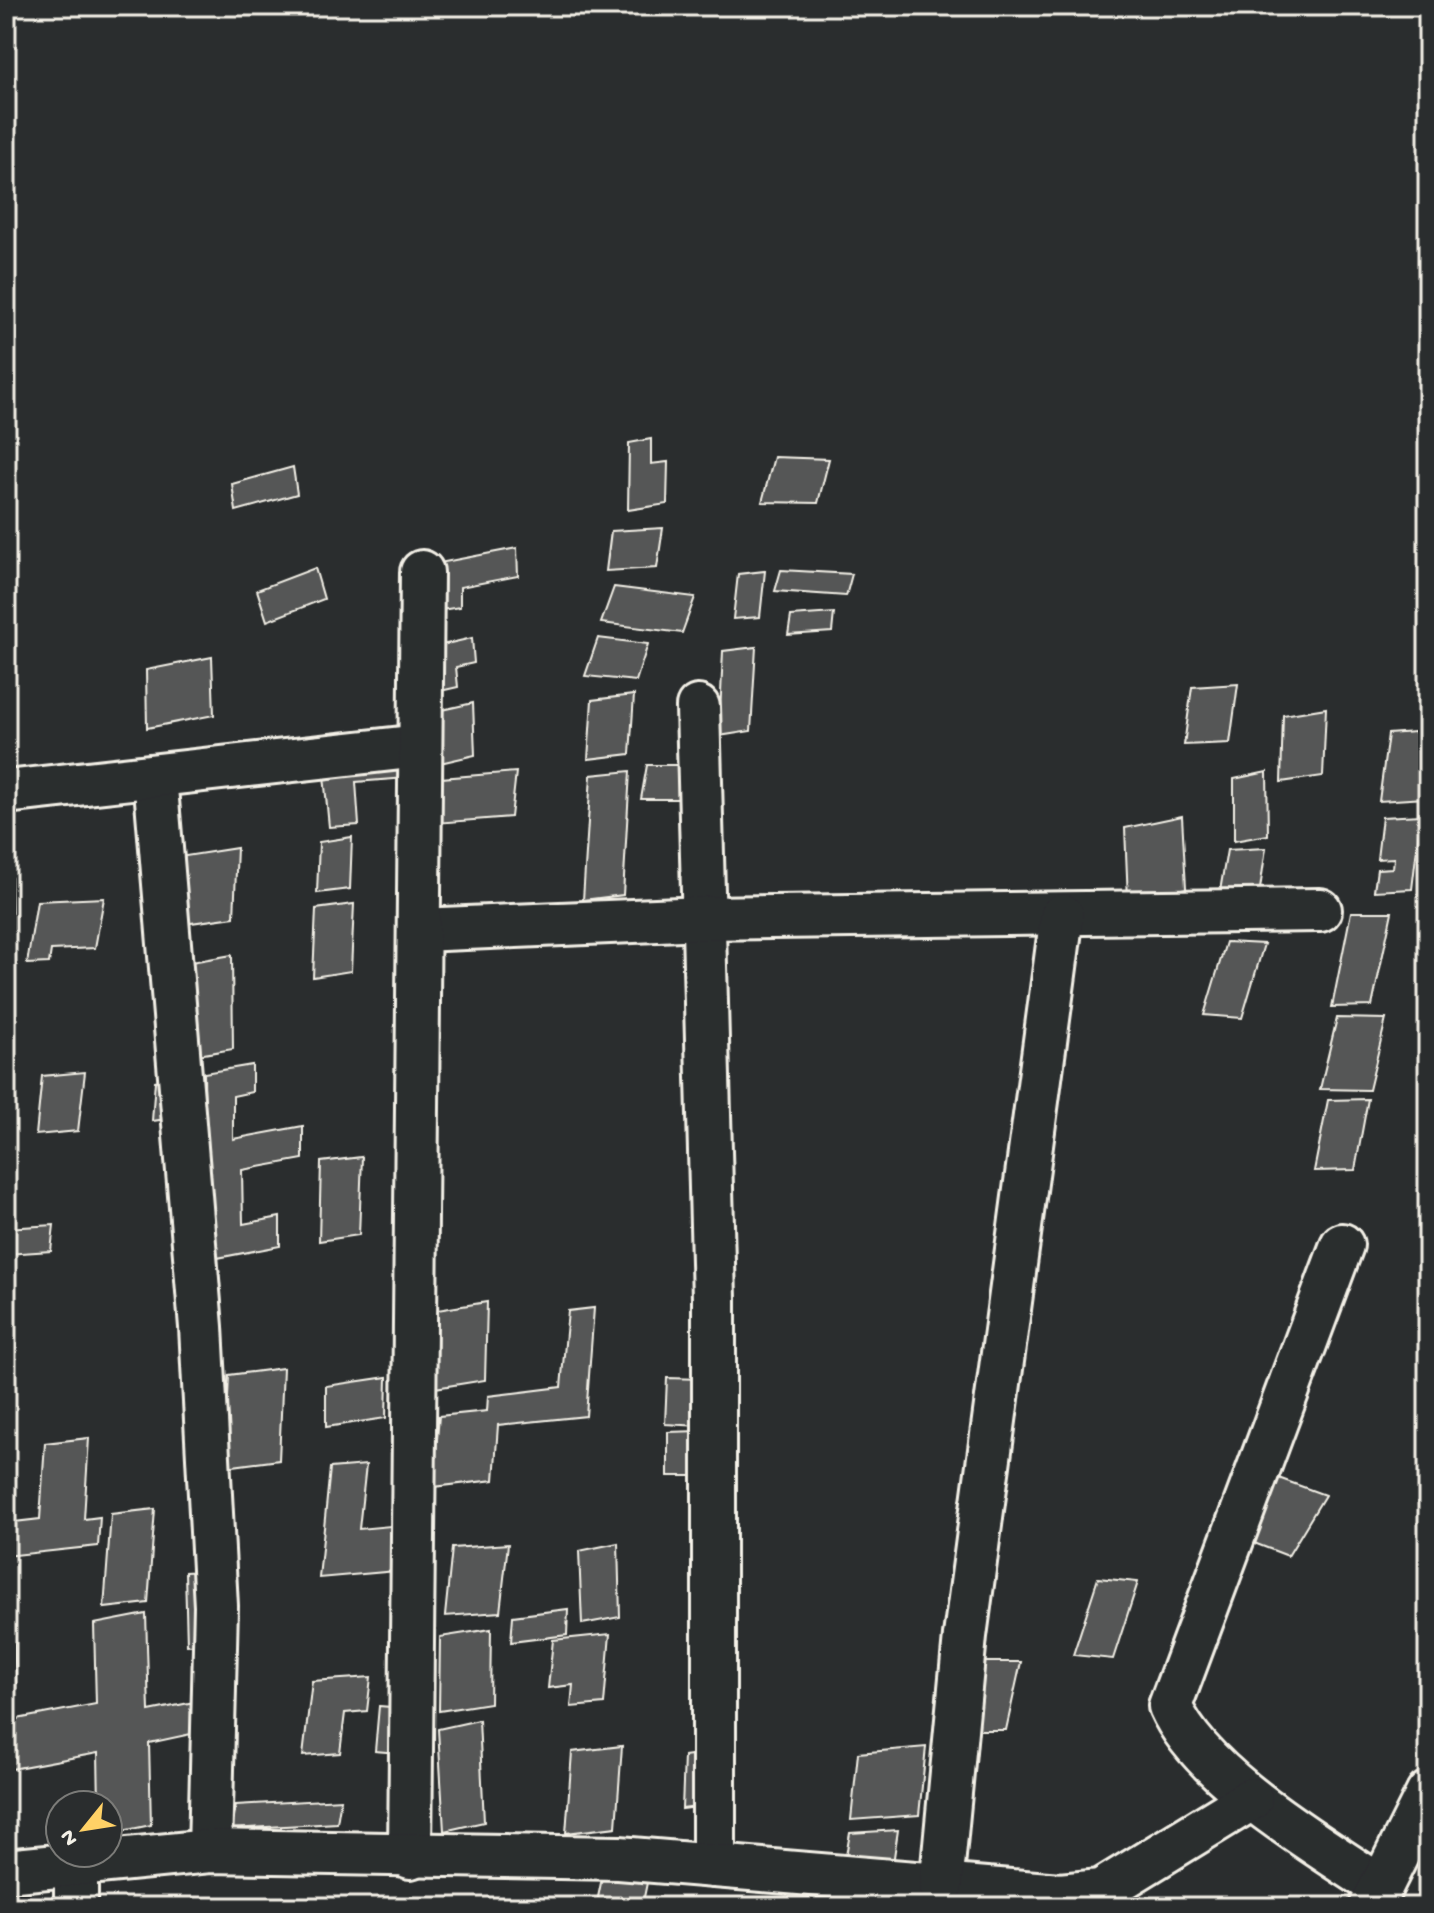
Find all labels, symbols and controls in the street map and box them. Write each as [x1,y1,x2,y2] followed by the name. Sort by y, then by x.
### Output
[44,1789,124,1869] north arrow
[55,1824,85,1850] text: N

